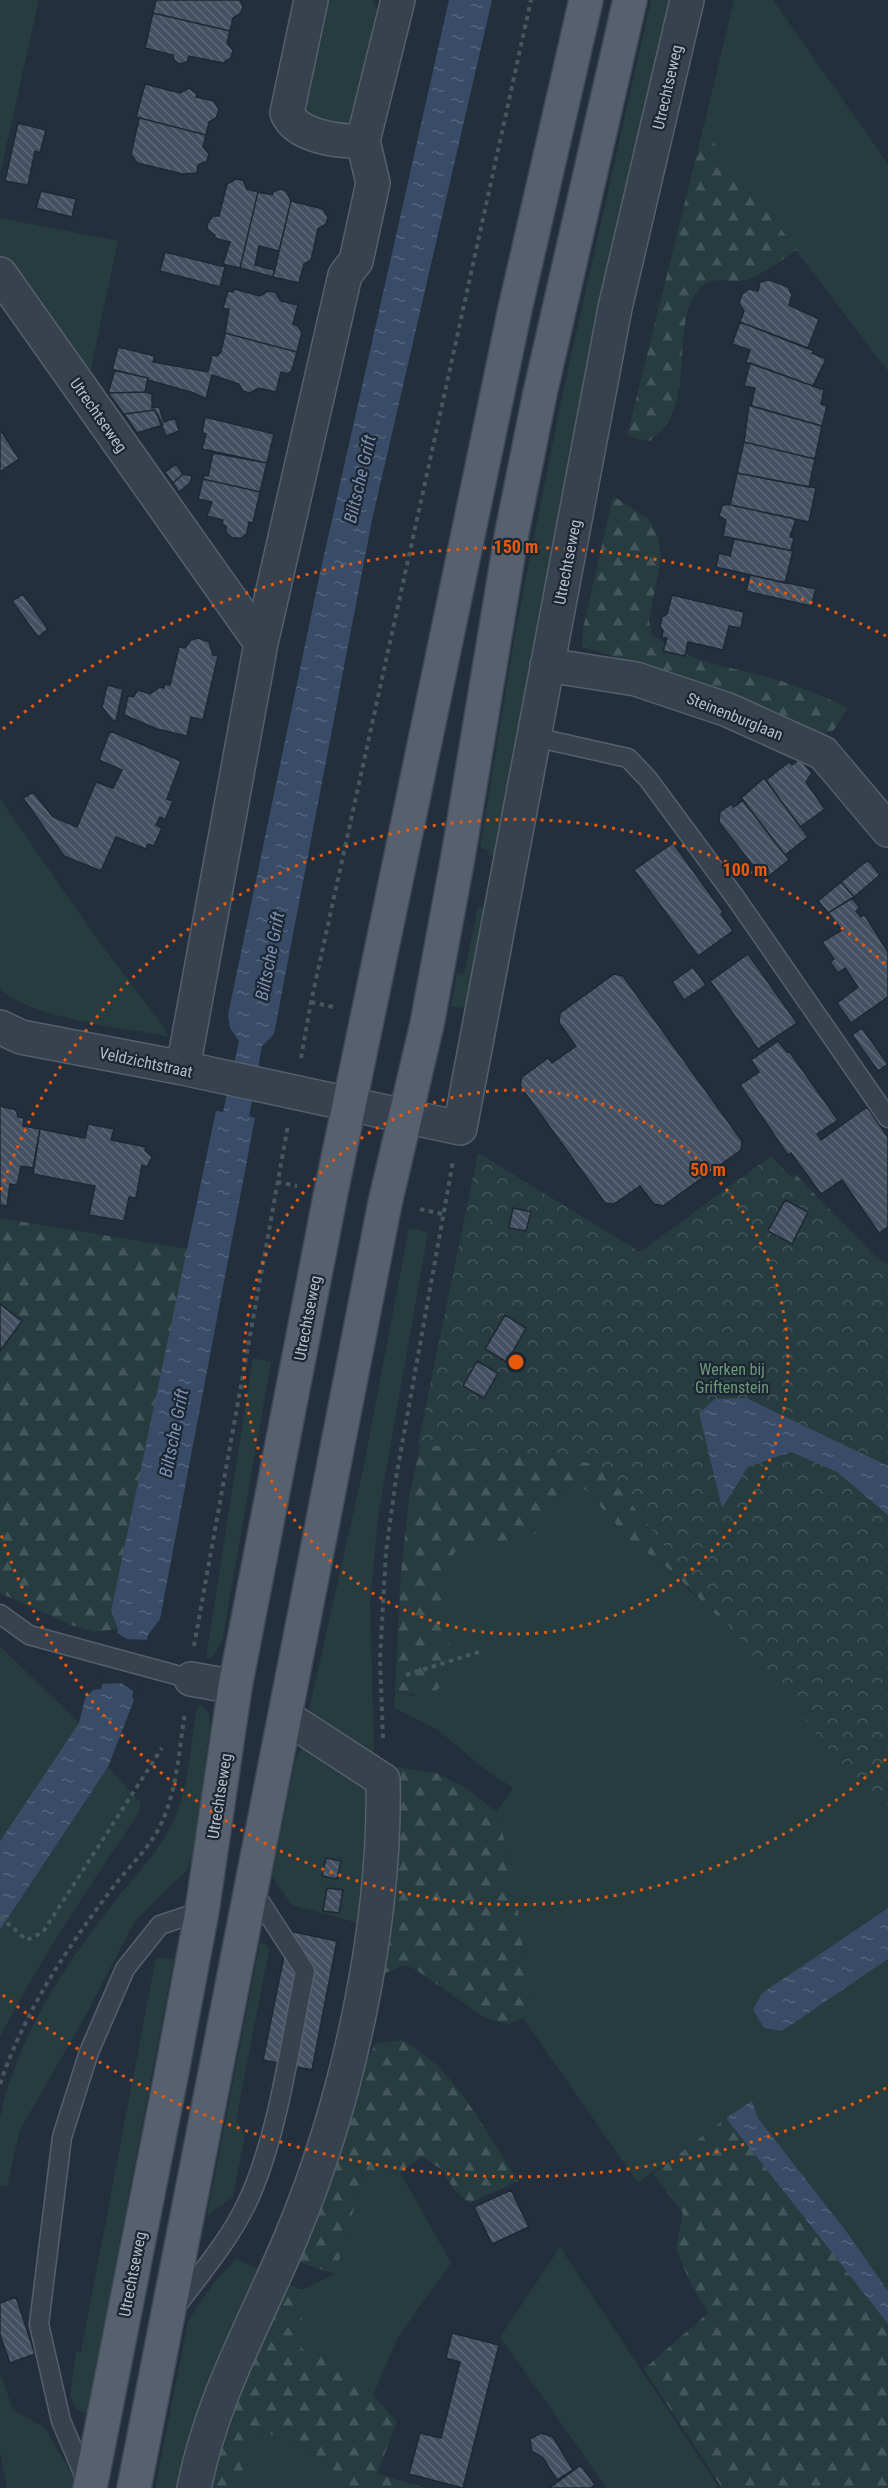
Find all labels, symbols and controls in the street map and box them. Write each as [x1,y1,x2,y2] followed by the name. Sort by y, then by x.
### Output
[649,43,686,131] street label: Utrechtseweg
[66,374,131,456] street label: Utrechtseweg
[339,432,380,525] water label: Biltsche Grift
[550,518,585,606] street label: Utrechtseweg
[494,536,538,557] text: 150 m
[684,689,786,744] street label: Steinenburglaan
[723,859,767,880] text: 100 m
[251,909,289,1002] water label: Biltsche Grift
[97,1043,195,1082] street label: Veldzichtstraat
[690,1159,726,1180] text: 50 m
[290,1274,325,1362] street label: Utrechtseweg
[506,1352,526,1372] centre of rings
[695,1360,769,1397] park label: Werken bij Griftenstein
[155,1386,193,1479] water label: Biltsche Grift
[203,1752,236,1840] street label: Utrechtseweg
[115,2230,150,2318] street label: Utrechtseweg

